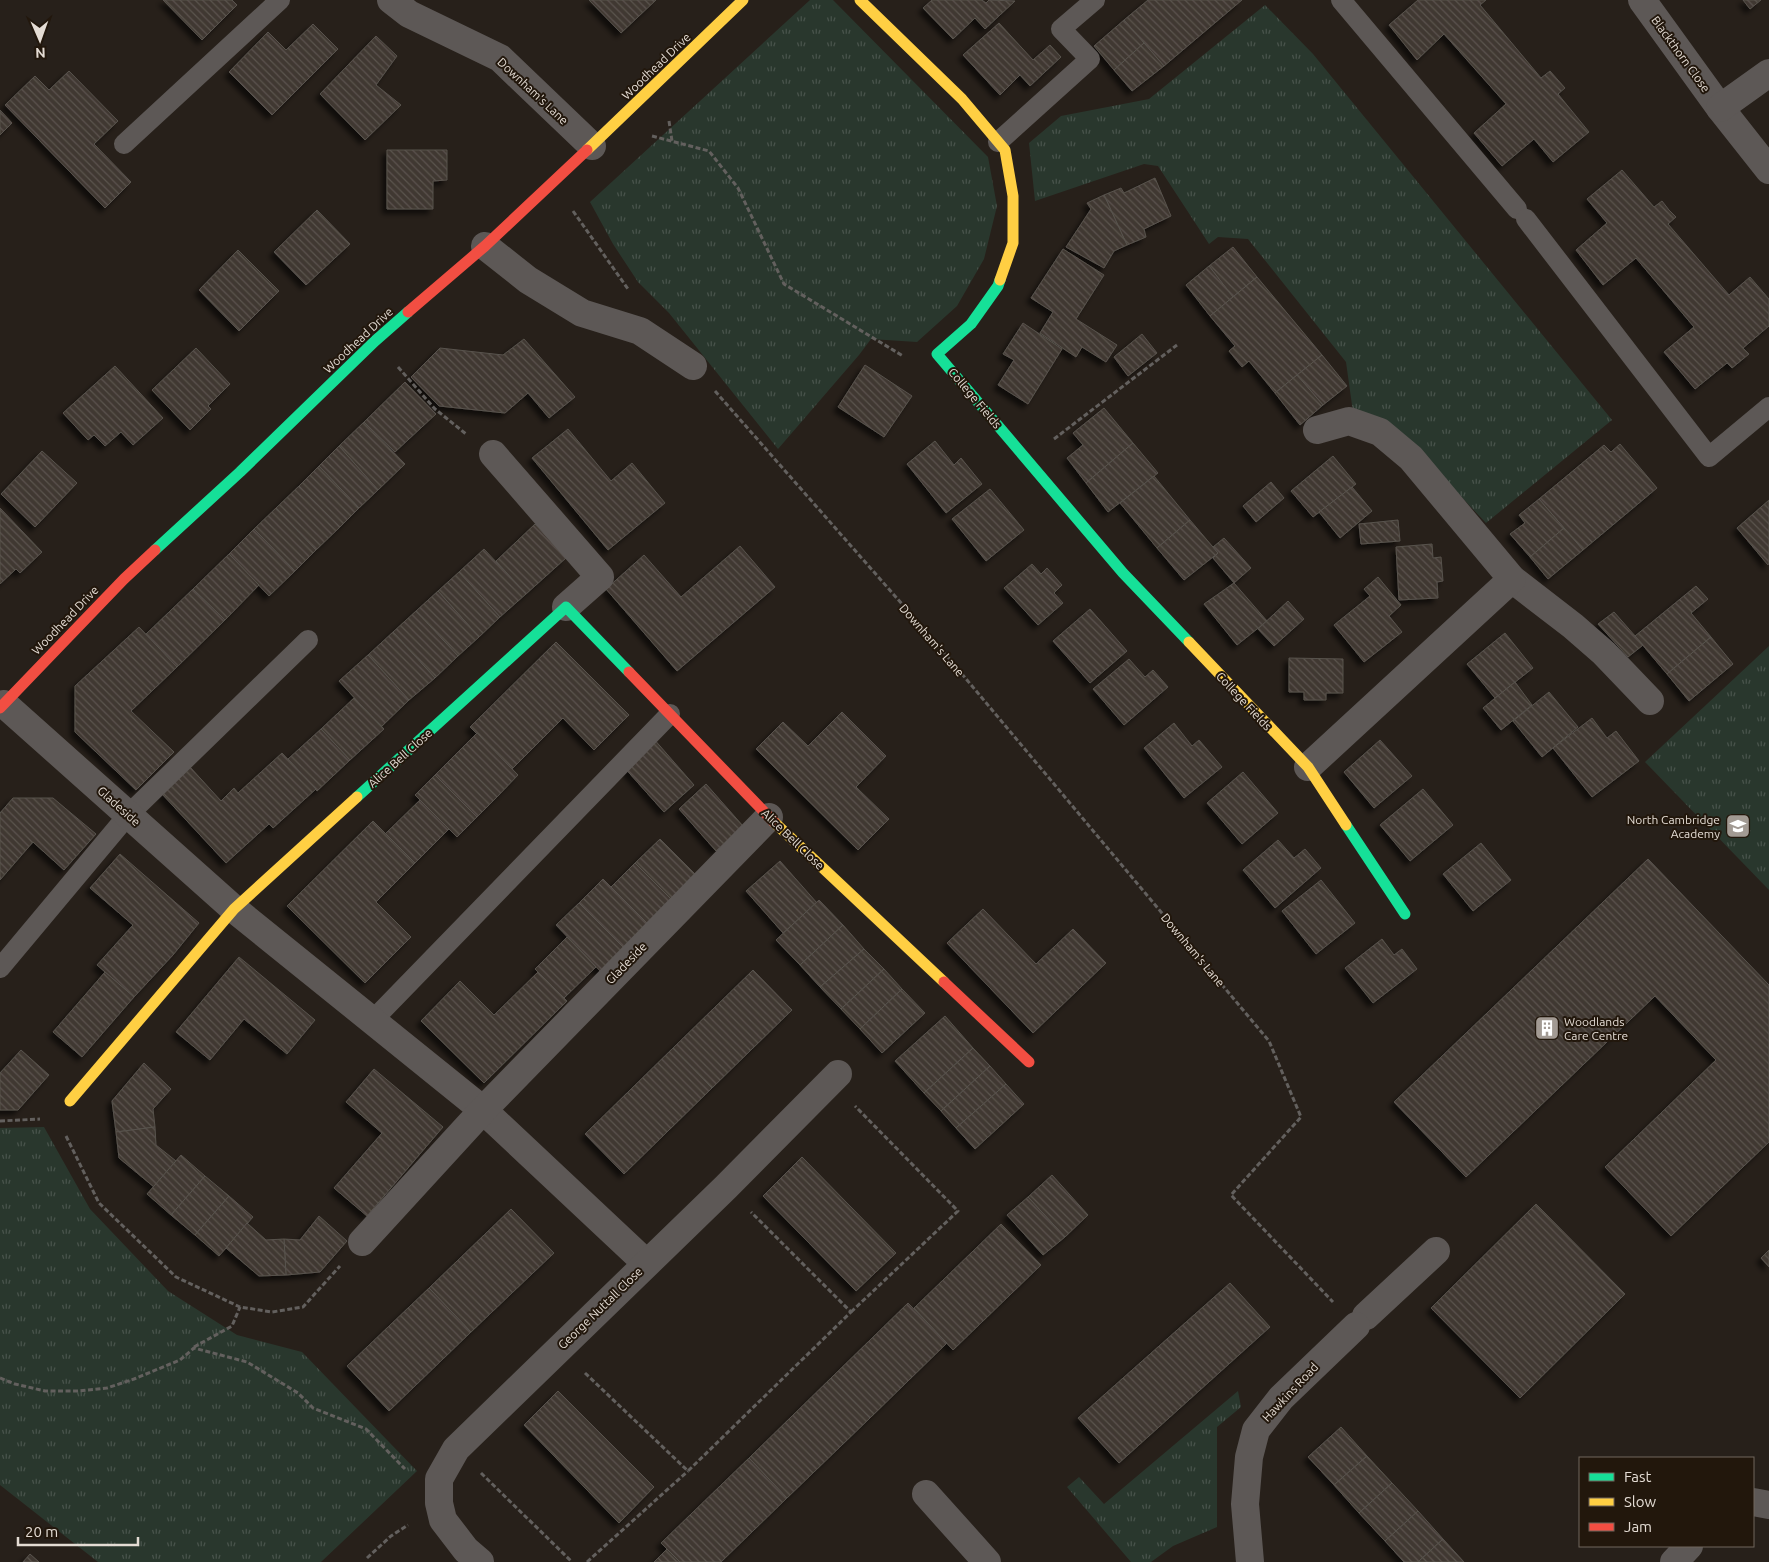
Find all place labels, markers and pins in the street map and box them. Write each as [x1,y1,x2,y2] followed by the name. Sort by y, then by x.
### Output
[1627,813,1720,840] place label: North Cambridge Academy
[1725,813,1751,839] school or university icon: North Cambridge Academy
[1534,1015,1560,1041] building icon: Woodlands Care Centre
[1564,1015,1628,1042] place label: Woodlands Care Centre

